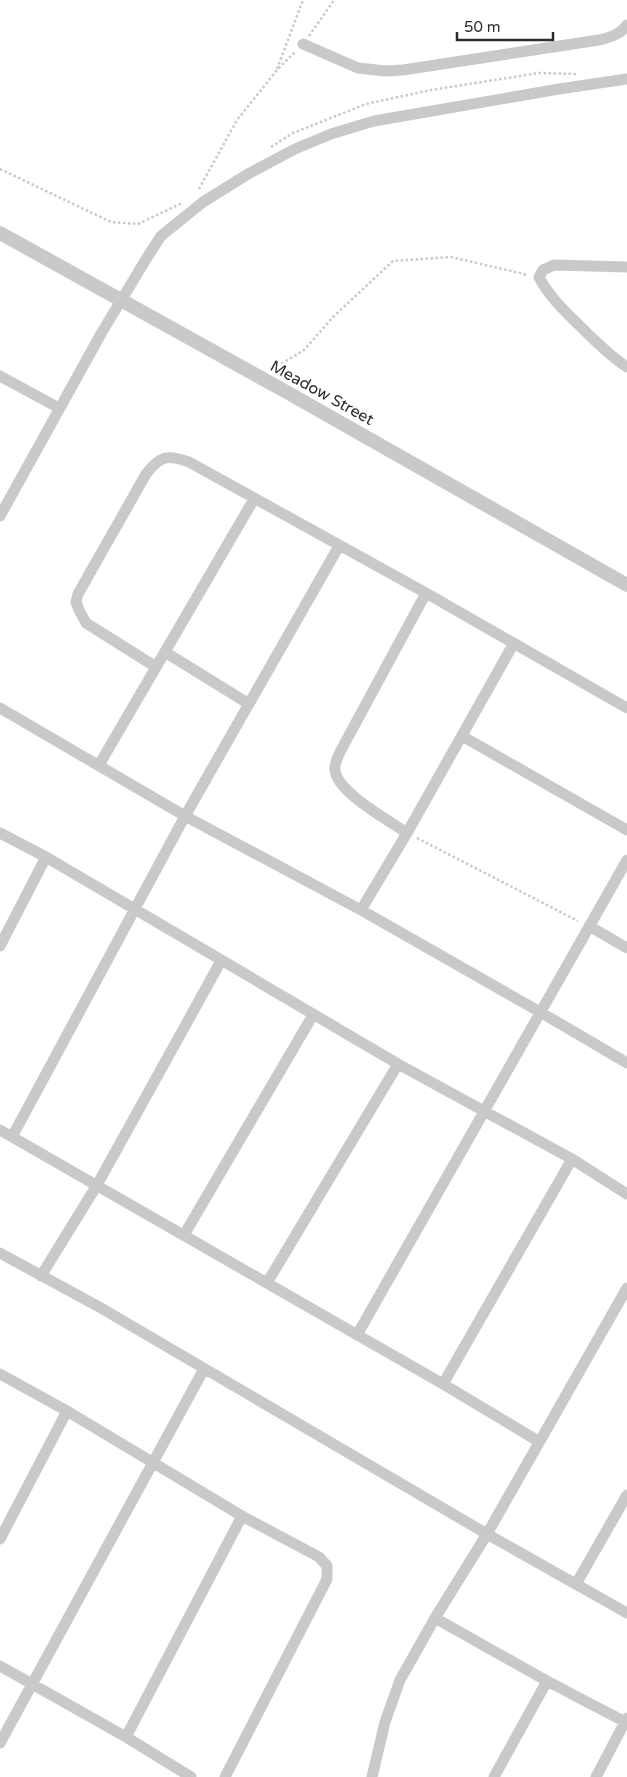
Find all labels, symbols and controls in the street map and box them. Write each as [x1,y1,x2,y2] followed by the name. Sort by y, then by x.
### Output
[457,10,553,42] scale bar
[464,18,501,36] text: 50 m
[267,356,377,430] street label: Meadow Street

